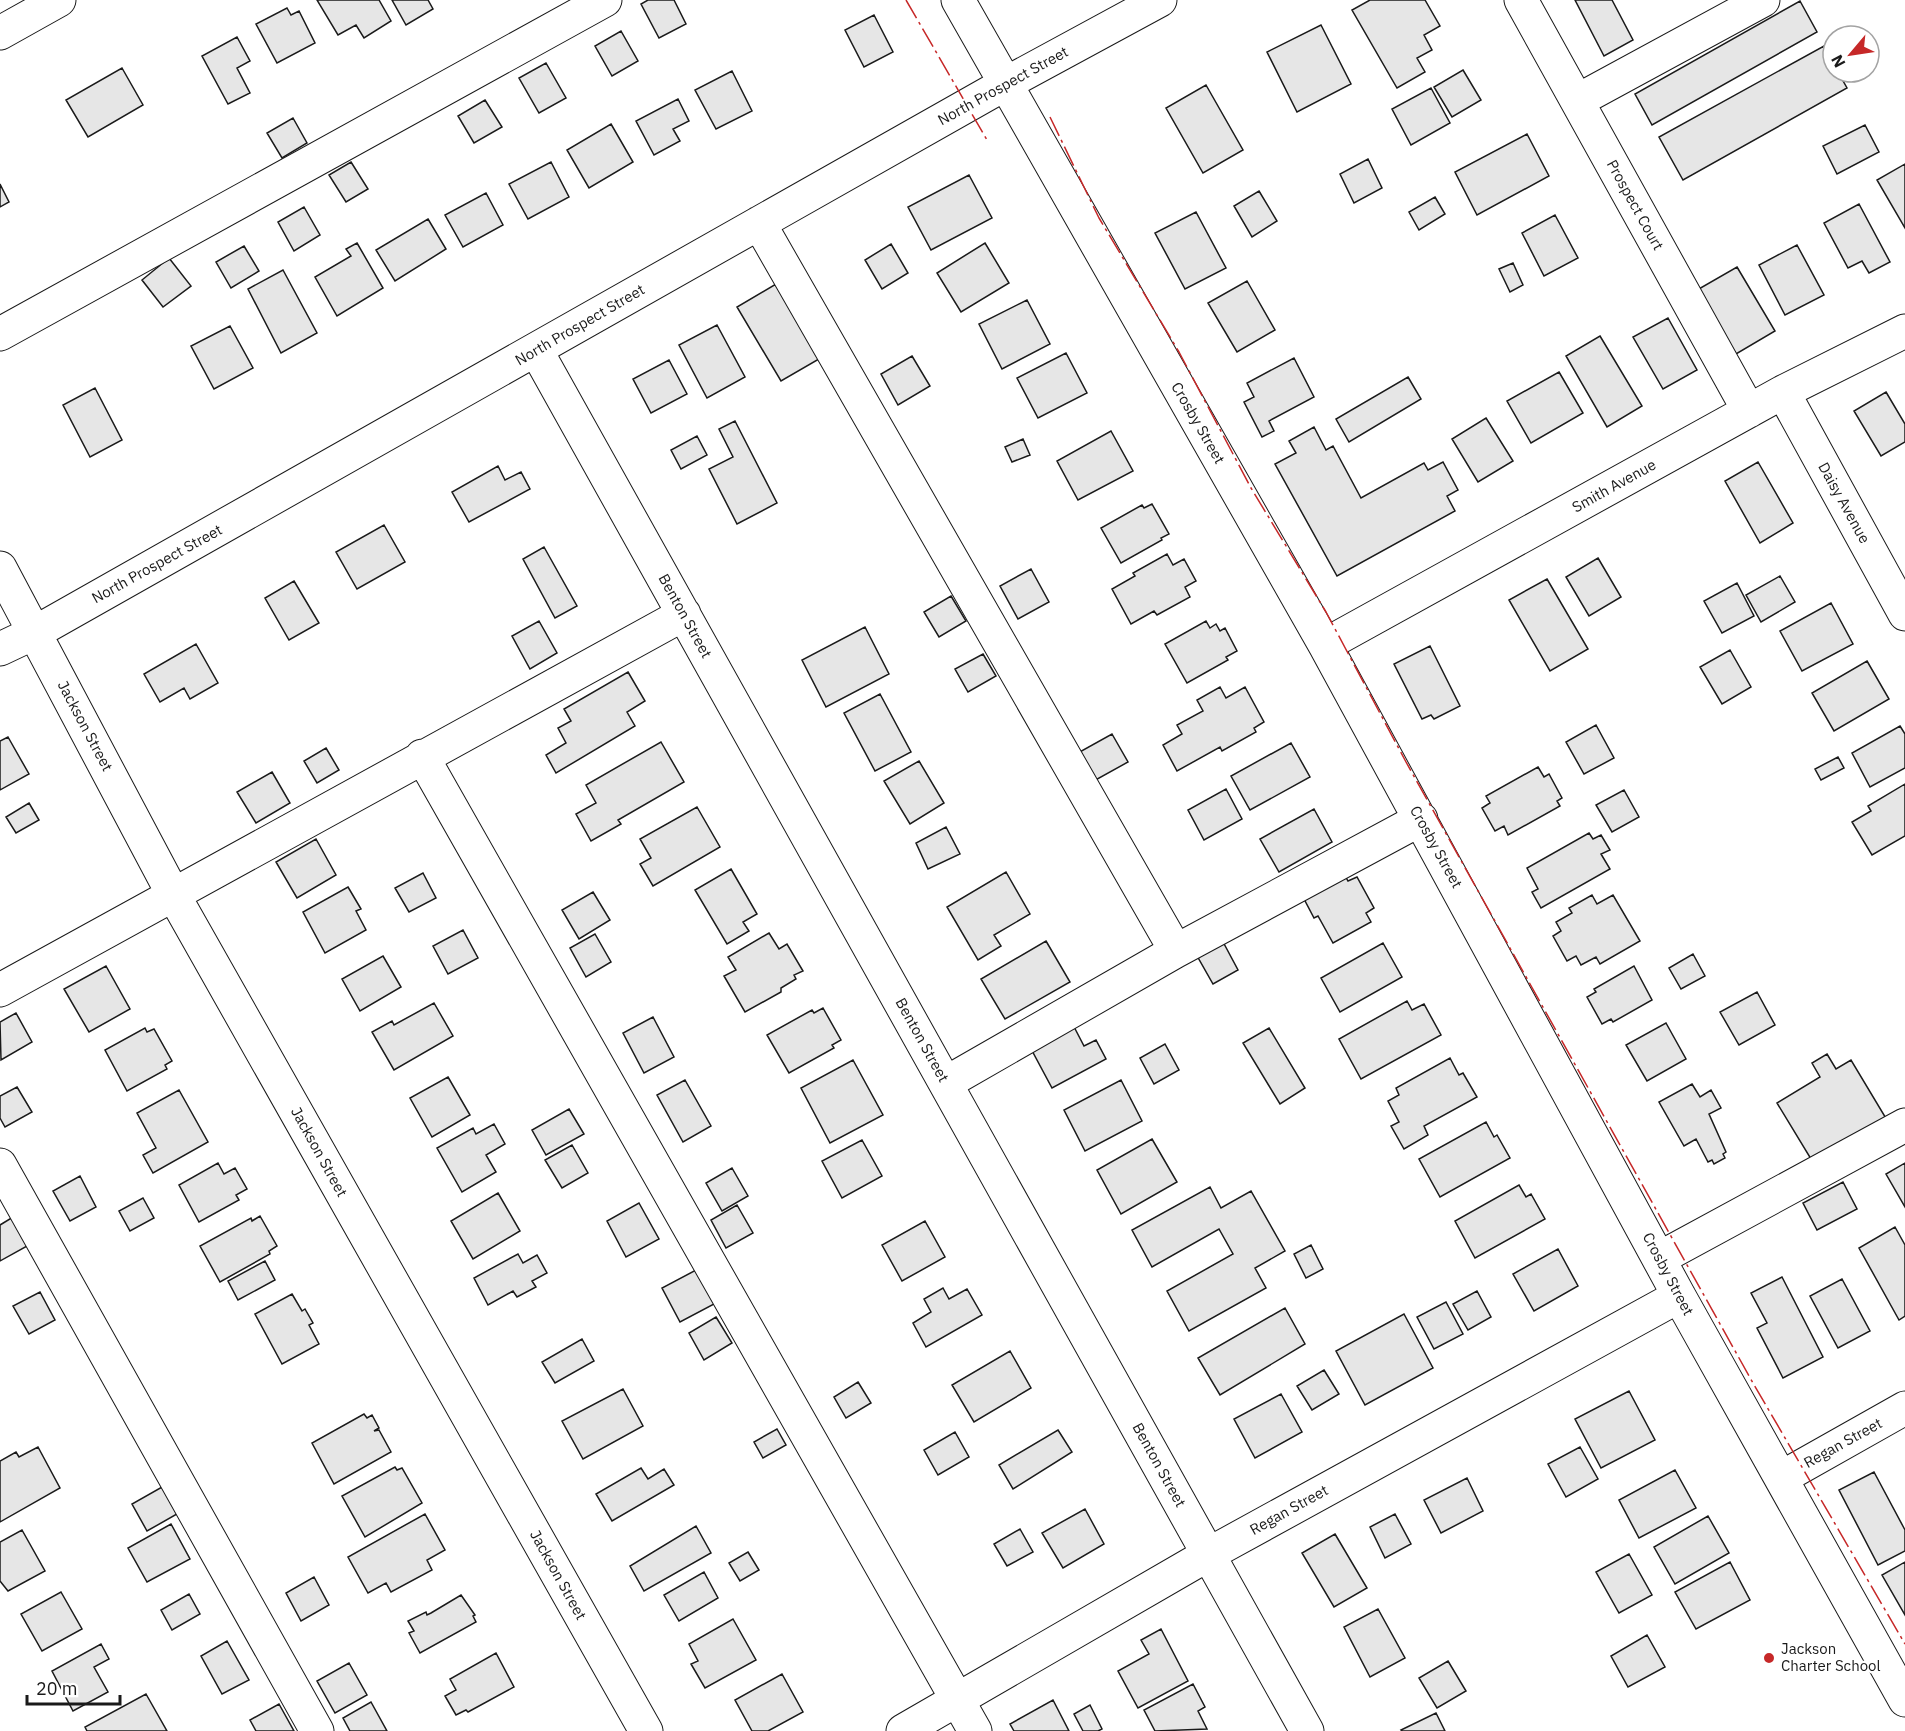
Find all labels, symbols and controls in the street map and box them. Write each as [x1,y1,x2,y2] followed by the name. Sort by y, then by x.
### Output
[1821,24,1881,84] north arrow
[934,42,1071,129] street label: North Prospect Street
[1826,51,1849,71] text: N
[1603,156,1668,253] street label: Prospect Court
[512,280,648,369] street label: North Prospect Street
[1167,378,1229,467] street label: Crosby Street
[1568,455,1659,516] street label: Smith Avenue
[1814,459,1875,547] street label: Daisy Avenue
[88,520,225,607] street label: North Prospect Street
[654,570,716,661] street label: Benton Street
[54,677,117,774] street label: Jackson Street
[1406,802,1467,891] street label: Crosby Street
[891,994,953,1085] street label: Benton Street
[287,1103,352,1200] street label: Jackson Street
[1639,1229,1698,1319] street label: Crosby Street
[1800,1413,1885,1472] street label: Regan Street
[1128,1419,1190,1510] street label: Benton Street
[1246,1480,1331,1539] street label: Regan Street
[526,1526,591,1623] street label: Jackson Street
[1781,1639,1881,1675] place label: Jackson Charter School
[1762,1651,1776,1665] marker: Jackson Charter School
[27,1668,120,1706] scale bar
[36,1677,78,1700] text: 20 m

